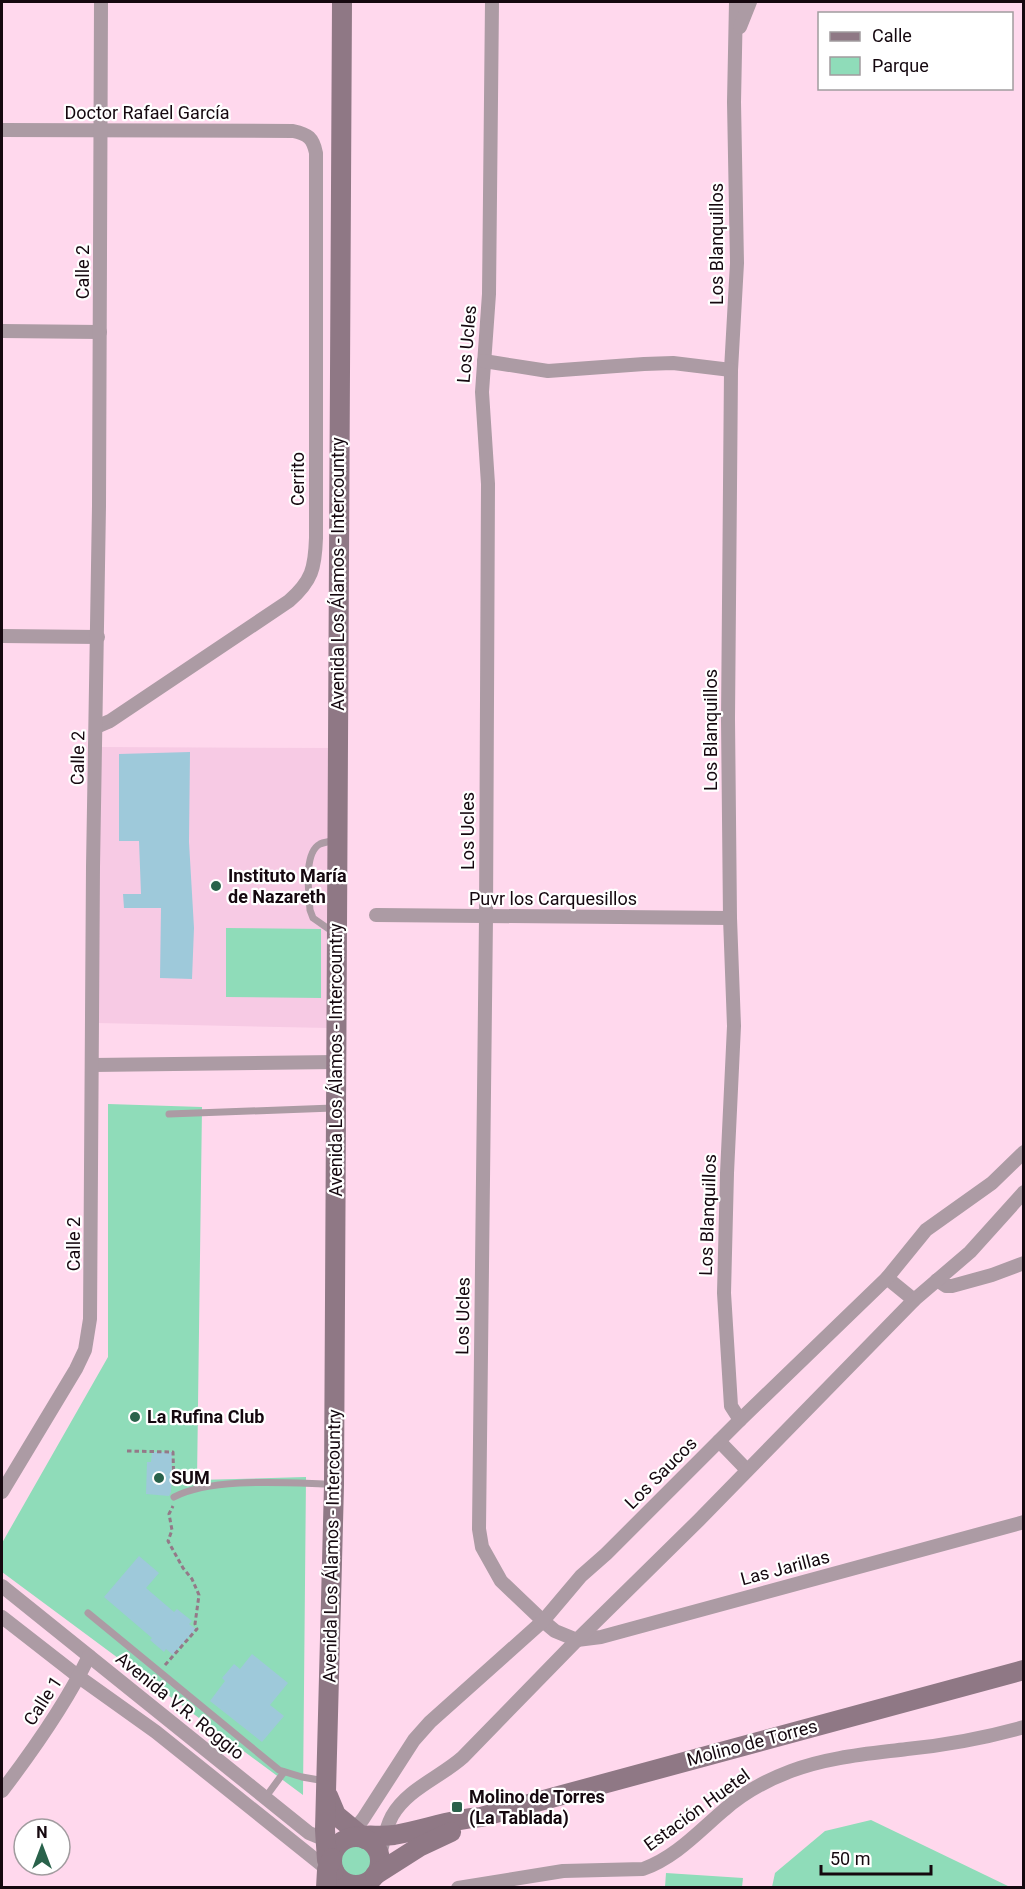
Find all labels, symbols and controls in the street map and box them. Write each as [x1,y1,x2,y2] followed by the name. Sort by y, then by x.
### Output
[818,12,1013,90] legend
[872,25,912,46] text: Calle
[872,55,929,76] text: Parque
[64,102,230,123] street label: Doctor Rafael García
[706,183,727,305] street label: Los Blanquillos
[72,245,93,299] street label: Calle 2
[453,304,480,384] street label: Los Ucles
[327,437,348,711] street label: Avenida Los Álamos - Intercountry
[287,452,308,506] street label: Cerrito
[700,669,721,791] street label: Los Blanquillos
[67,731,88,785] street label: Calle 2
[457,792,478,870] street label: Los Ucles
[228,865,347,907] place label: Instituto María de Nazareth
[209,879,223,893] marker: Instituto María de Nazareth
[469,888,637,909] street label: Puvr los Carquesillos
[325,923,346,1197] street label: Avenida Los Álamos - Intercountry
[695,1154,720,1276] street label: Los Blanquillos
[63,1217,84,1271] street label: Calle 2
[451,1277,474,1355] street label: Los Ucles
[147,1406,264,1427] place label: La Rufina Club
[319,1409,344,1683] street label: Avenida Los Álamos - Intercountry
[128,1410,142,1424] marker: La Rufina Club
[620,1432,701,1513] street label: Los Saucos
[171,1467,210,1488] place label: SUM
[152,1471,166,1485] marker: SUM
[738,1546,832,1589] street label: Las Jarillas
[112,1647,249,1764] street label: Avenida V.R. Roggio
[19,1672,66,1729] street label: Calle 1
[684,1715,819,1770] street label: Molino de Torres
[640,1764,754,1855] street label: Estación Huetel
[469,1786,605,1829] place label: Molino de Torres (La Tablada)
[450,1800,464,1814] marker: Molino de Torres (La Tablada)
[12,1817,72,1877] north arrow
[36,1823,48,1842] text: N
[821,1838,930,1876] scale bar
[830,1848,870,1869] text: 50 m

